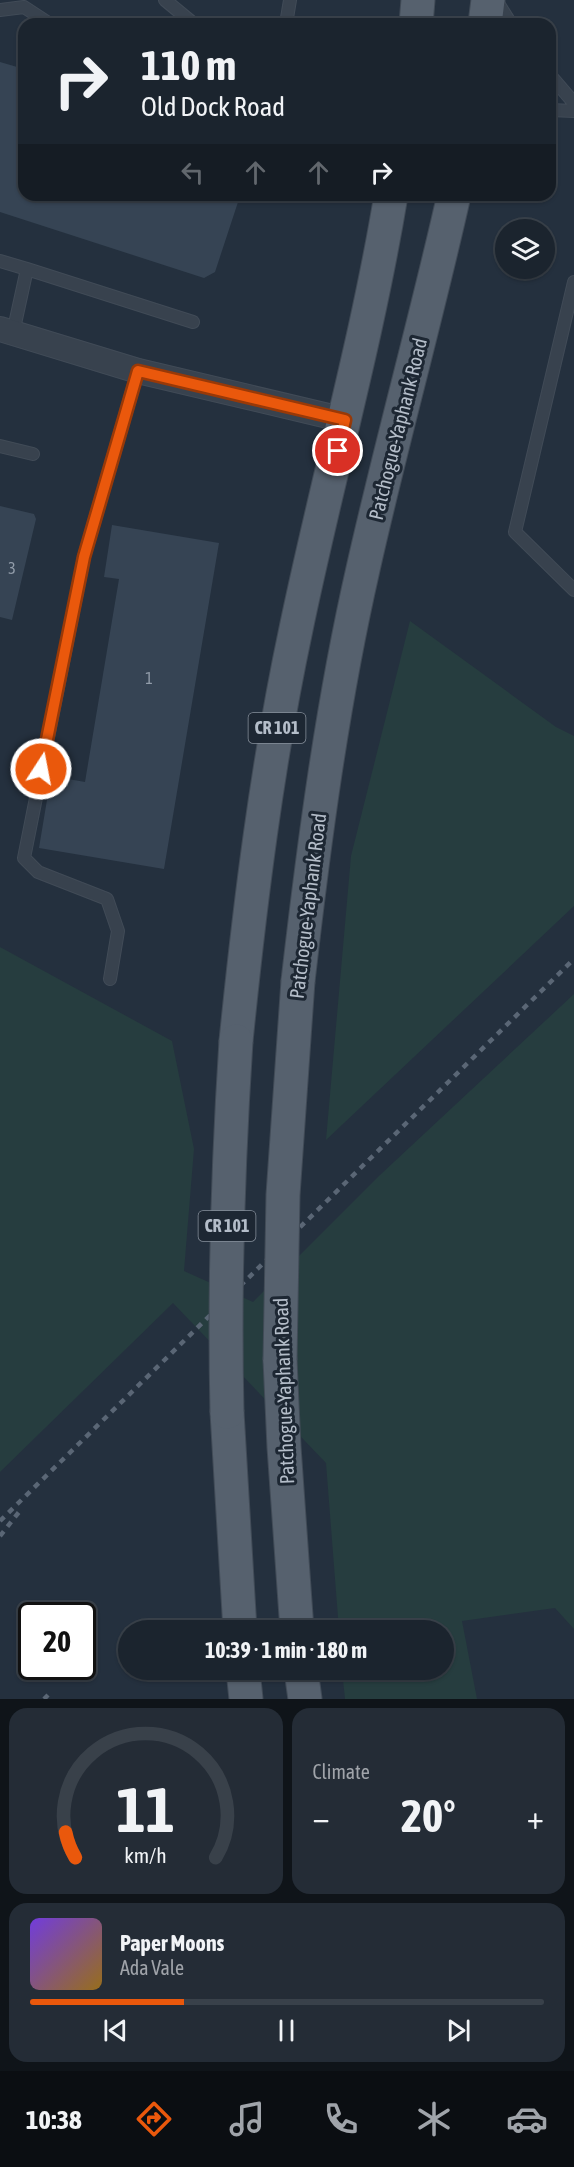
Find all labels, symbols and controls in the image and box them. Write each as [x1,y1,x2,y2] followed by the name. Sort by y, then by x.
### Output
[141,41,236,89] text: 110 m
[42,42,120,120] icon: right
[141,91,285,122] text: Old Dock Road
[176,156,209,189] icon: left
[239,156,272,189] icon: ahead
[302,156,335,189] icon: ahead
[365,156,398,189] icon: right
[495,219,555,279] map controls
[495,219,555,279] button: layers
[364,335,431,522] street label: Patchogue-Yaphank Road
[312,425,363,476] pin
[321,434,354,467] icon: arrive
[8,559,16,577] house number: 3
[145,669,153,687] house number: 1
[248,713,306,743] road number: CR 101
[9,737,73,801] position arrow
[285,812,330,1000] street label: Patchogue-Yaphank Road
[198,1211,256,1241] road number: CR 101
[269,1297,298,1485] street label: Patchogue-Yaphank Road
[18,1602,96,1680] speed limit sign: 20
[205,1637,367,1663] text: 10:39 · 1 min · 180 m
[313,1760,370,1783] text: Climate
[116,1774,175,1845] text: 11
[401,1790,456,1842] text: 20°
[313,1798,330,1836] text: −
[527,1798,544,1836] text: +
[124,1843,167,1868] text: km/h
[120,1930,224,1956] text: Paper Moons
[120,1956,184,1979] text: Ada Vale
[99,2014,132,2047] icon: previous
[270,2014,303,2047] icon: pause
[442,2014,475,2047] icon: next
[133,2098,175,2140] icon: directions
[226,2098,268,2140] icon: music
[320,2098,362,2140] icon: phone
[413,2098,455,2140] icon: climate
[506,2098,548,2140] icon: car
[26,2104,82,2135] text: 10:38

